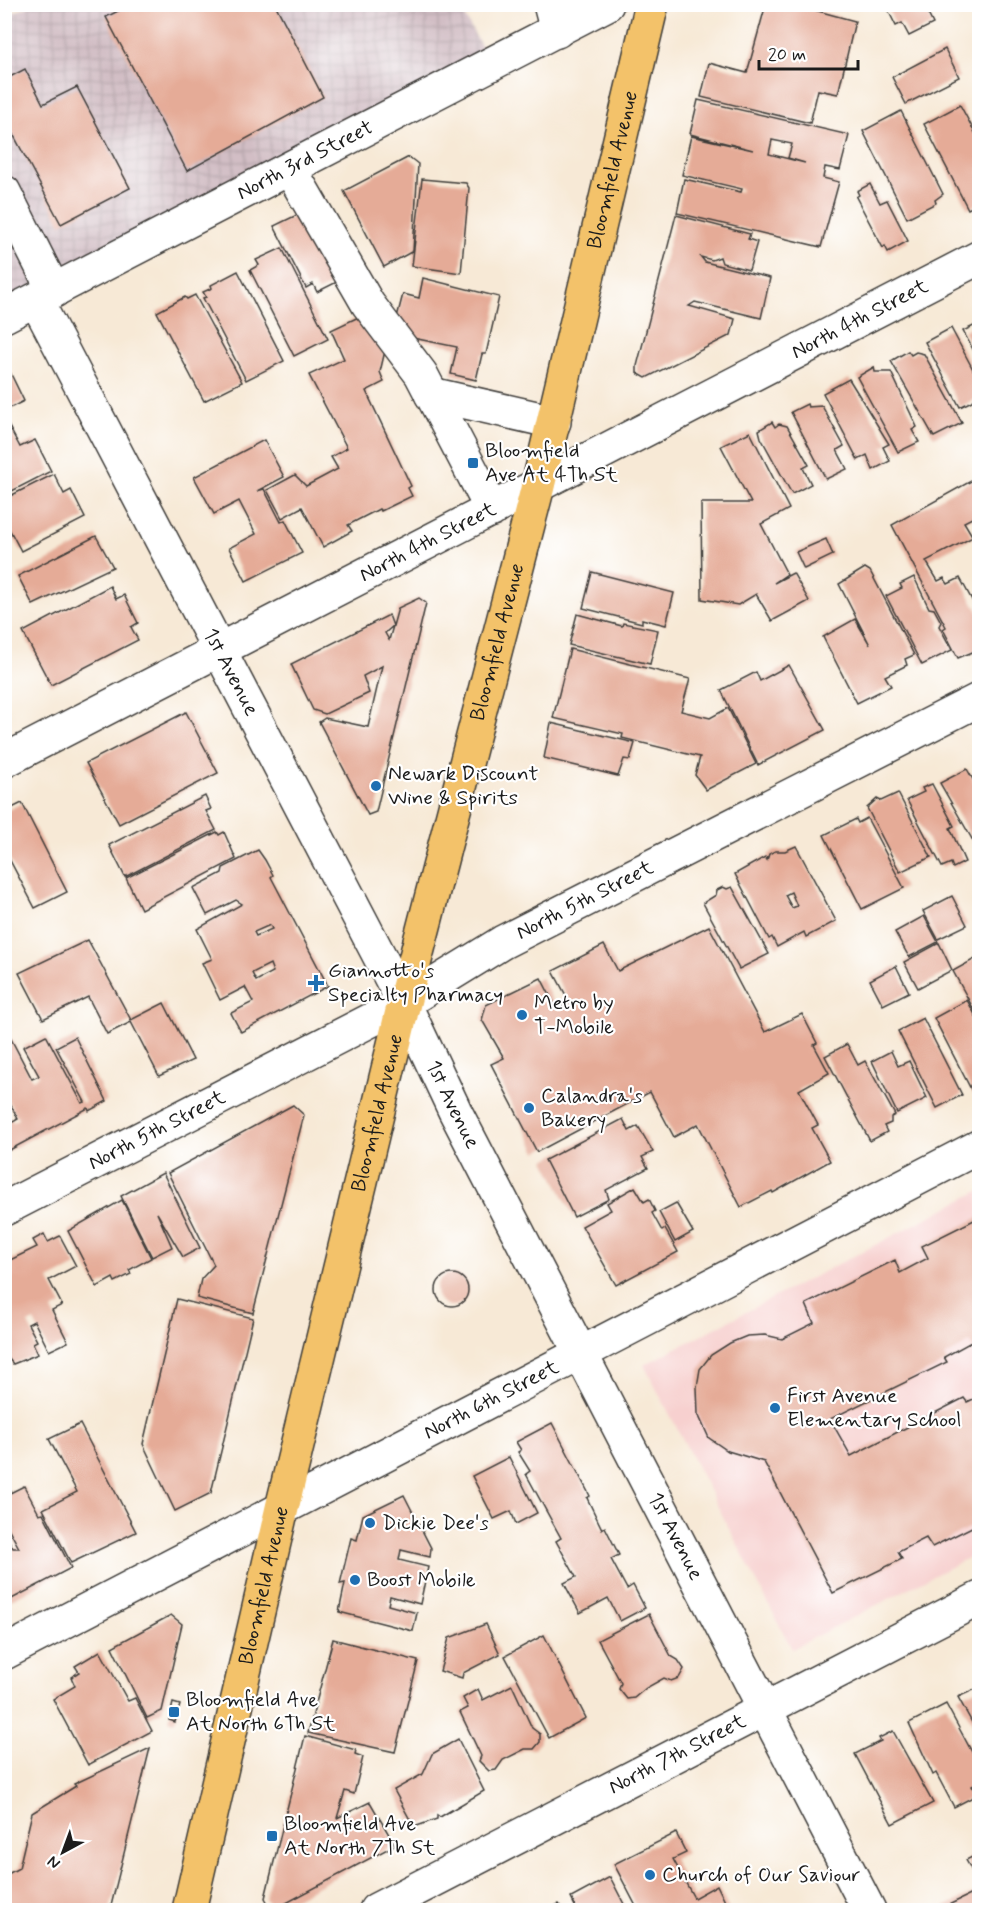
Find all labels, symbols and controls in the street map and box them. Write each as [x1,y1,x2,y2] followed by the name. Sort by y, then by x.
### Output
[759,33,858,71] scale bar
[768,43,806,67] text: 20 m
[580,88,645,252] street label: Bloomfield Avenue
[232,113,378,207] street label: North 3rd Street
[787,272,933,366] street label: North 4th Street
[485,437,619,489] place label: Bloomfield Ave At 4Th St
[466,456,480,470] marker: Bloomfield Ave At 4Th St
[355,495,502,589] street label: North 4th Street
[464,560,531,724] street label: Bloomfield Avenue
[196,623,265,721] street label: 1st Avenue
[388,760,539,812] place label: Newark Discount Wine & Spirits
[369,779,383,793] marker: Newark Discount Wine & Spirits
[511,853,659,947] street label: North 5th Street
[328,957,503,1009] place label: Giannotto's Specialty Pharmacy
[309,976,323,990] marker: Giannotto's Specialty Pharmacy
[534,989,614,1041] place label: Metro by T-Mobile
[515,1008,529,1022] marker: Metro by T-Mobile
[345,1031,410,1195] street label: Bloomfield Avenue
[419,1056,486,1154] street label: 1st Avenue
[541,1082,643,1134] place label: Calandra's Bakery
[84,1083,231,1177] street label: North 5th Street
[522,1101,536,1115] marker: Calandra's Bakery
[419,1353,564,1447] street label: North 6th Street
[787,1382,962,1434] place label: First Avenue Elementary School
[768,1401,782,1415] marker: First Avenue Elementary School
[641,1488,710,1585] street label: 1st Avenue
[232,1504,296,1668] street label: Bloomfield Avenue
[382,1509,489,1537] place label: Dickie Dee's
[363,1516,377,1530] marker: Dickie Dee's
[367,1566,476,1594] place label: Boost Mobile
[348,1573,362,1587] marker: Boost Mobile
[186,1686,336,1738] place label: Bloomfield Ave At North 6Th St
[167,1705,181,1719] marker: Bloomfield Ave At North 6Th St
[604,1707,751,1801] street label: North 7th Street
[284,1810,436,1862] place label: Bloomfield Ave At North 7Th St
[33,1822,93,1882] north arrow
[265,1829,279,1843] marker: Bloomfield Ave At North 7Th St
[43,1851,65,1874] text: N
[662,1861,860,1889] place label: Church of Our Saviour
[643,1868,657,1882] marker: Church of Our Saviour

